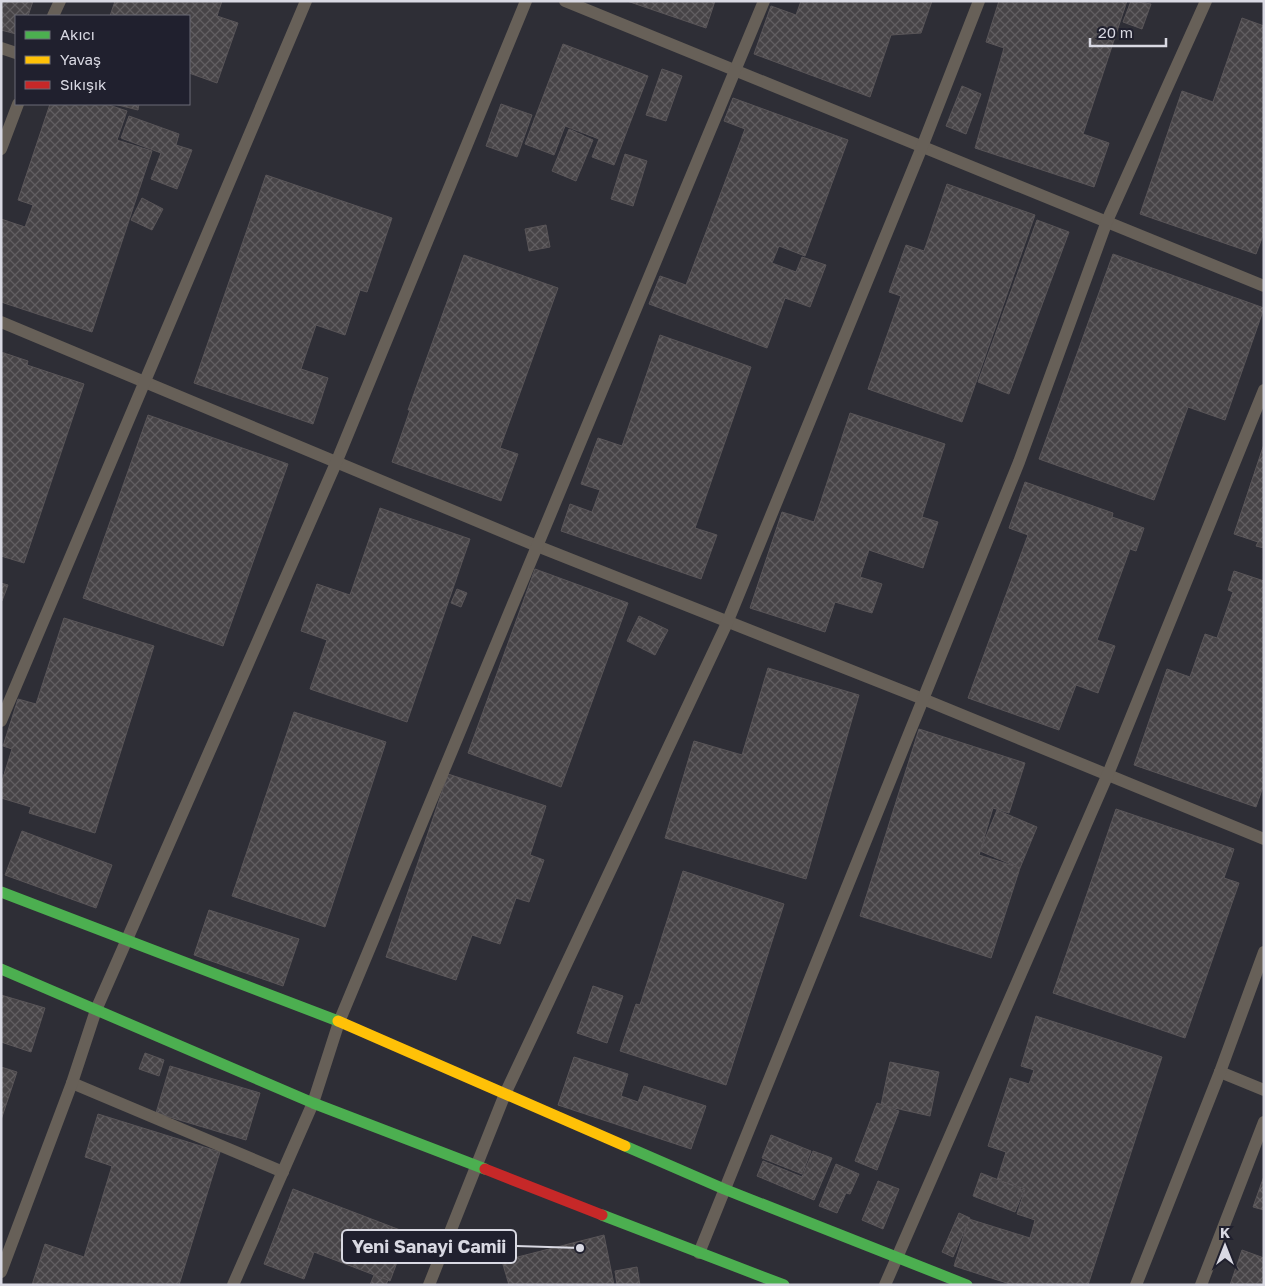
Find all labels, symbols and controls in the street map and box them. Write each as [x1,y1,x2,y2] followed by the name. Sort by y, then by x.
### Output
[15,15,190,105] legend
[1090,15,1166,47] scale bar
[1098,23,1133,41] text: 20 m
[60,25,95,43] text: Akıcı
[60,50,101,68] text: Yavaş
[60,75,107,93] text: Sıkışık
[1200,1221,1250,1271] north arrow
[1220,1224,1230,1241] text: K
[342,1230,516,1263] callout: Yeni Sanayi Camii
[352,1235,506,1257] text: Yeni Sanayi Camii

